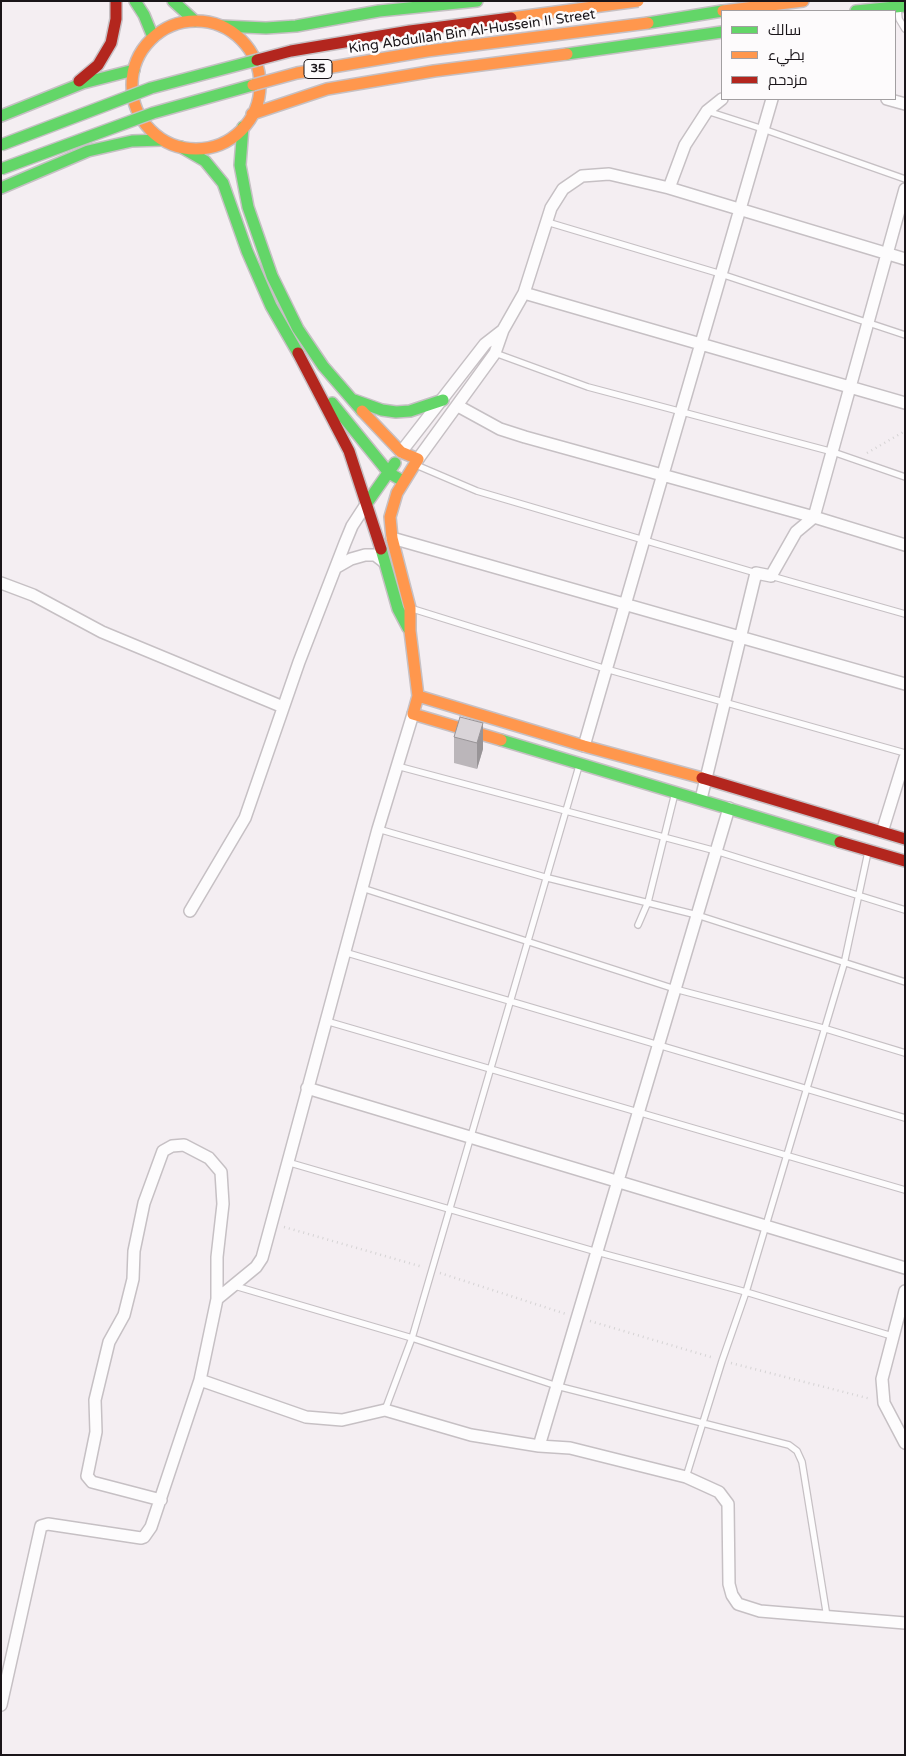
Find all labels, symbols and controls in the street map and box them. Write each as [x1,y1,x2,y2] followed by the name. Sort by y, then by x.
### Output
[348,6,596,58] street label: King Abdullah Bin Al-Hussein II Street
[721,10,896,100] legend
[768,21,801,39] text: سالك
[768,46,805,64] text: بطيء
[304,60,332,78] road number: 35
[768,71,808,89] text: مزدحم

